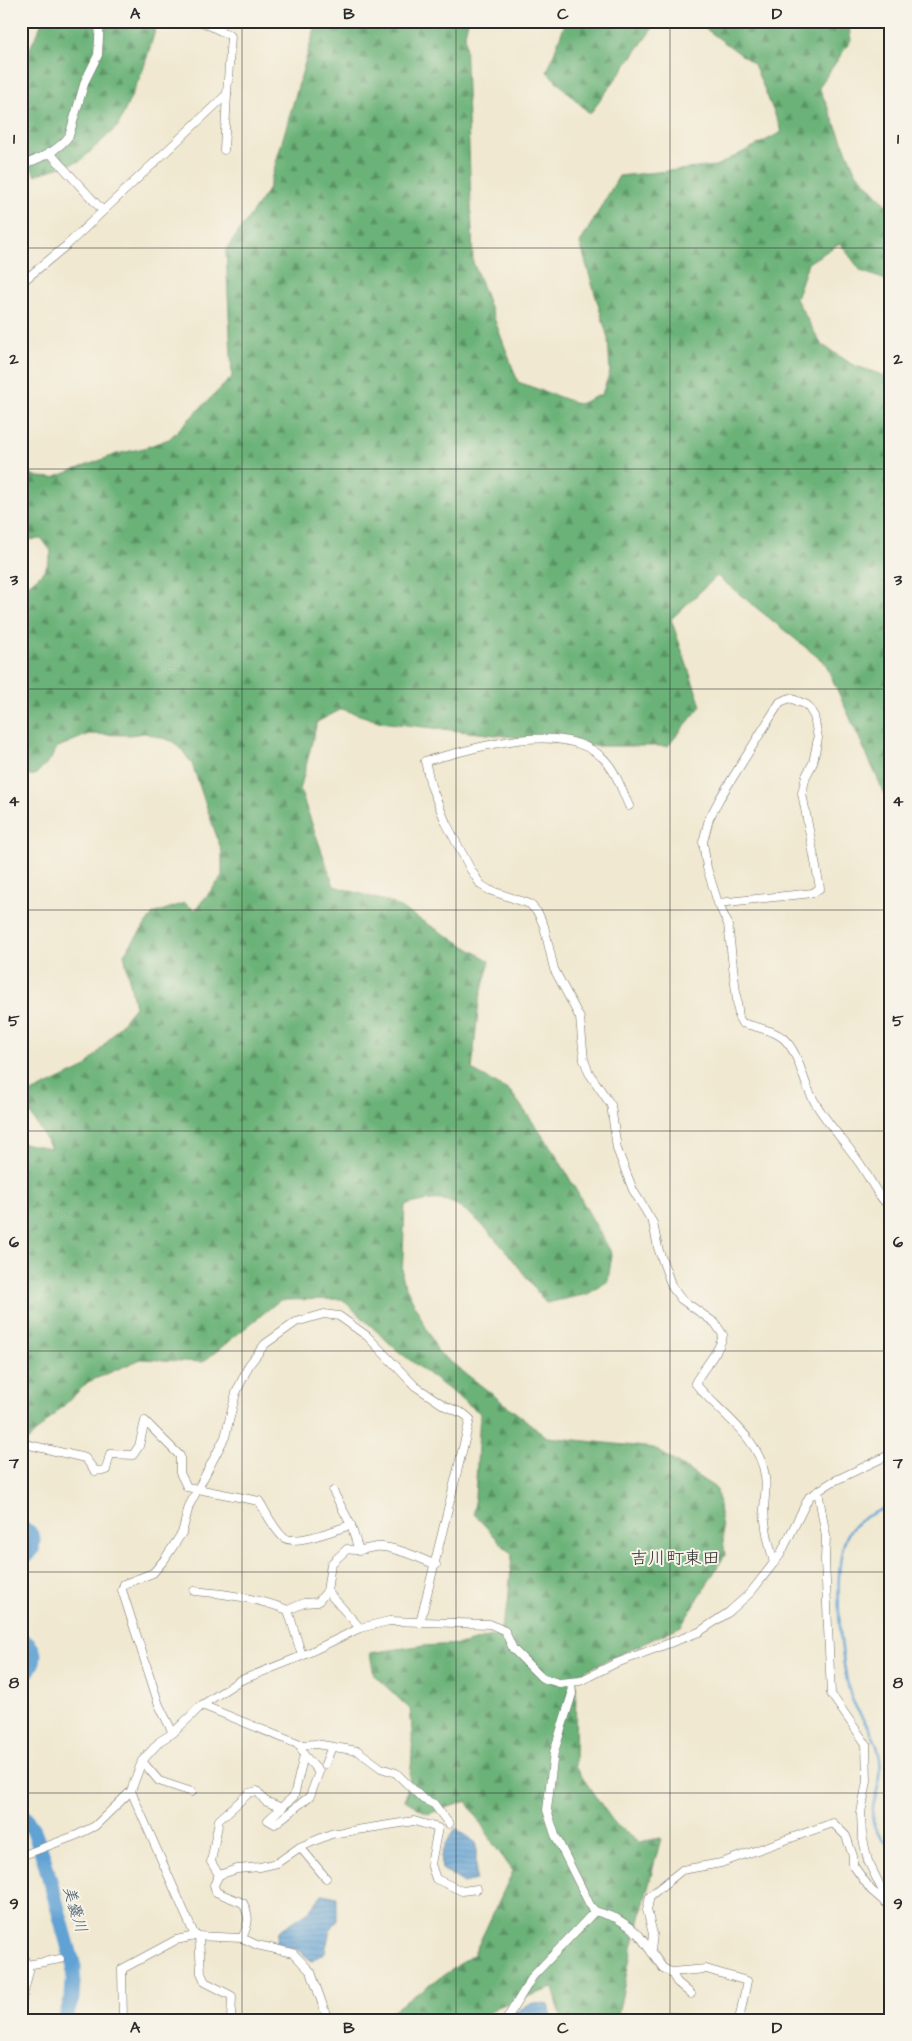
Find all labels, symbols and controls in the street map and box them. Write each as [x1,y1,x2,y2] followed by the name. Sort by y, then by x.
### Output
[130,3,141,25] text: A
[343,3,355,25] text: B
[557,3,569,25] text: C
[772,3,783,25] text: D
[13,128,16,150] text: 1
[897,128,900,150] text: 1
[8,348,19,370] text: 2
[892,348,903,370] text: 2
[9,569,19,591] text: 3
[893,569,903,591] text: 3
[9,790,20,812] text: 4
[893,790,904,812] text: 4
[8,1010,20,1032] text: 5
[892,1010,904,1032] text: 5
[9,1231,19,1253] text: 6
[893,1231,903,1253] text: 6
[8,1452,19,1474] text: 7
[892,1452,903,1474] text: 7
[630,1546,720,1571] district label: 吉川町東田
[9,1672,20,1694] text: 8
[893,1672,904,1694] text: 8
[58,1883,92,1935] water label: 美嚢川
[9,1893,19,1915] text: 9
[893,1893,903,1915] text: 9
[130,2017,141,2039] text: A
[343,2017,355,2039] text: B
[557,2017,569,2039] text: C
[772,2017,783,2039] text: D

